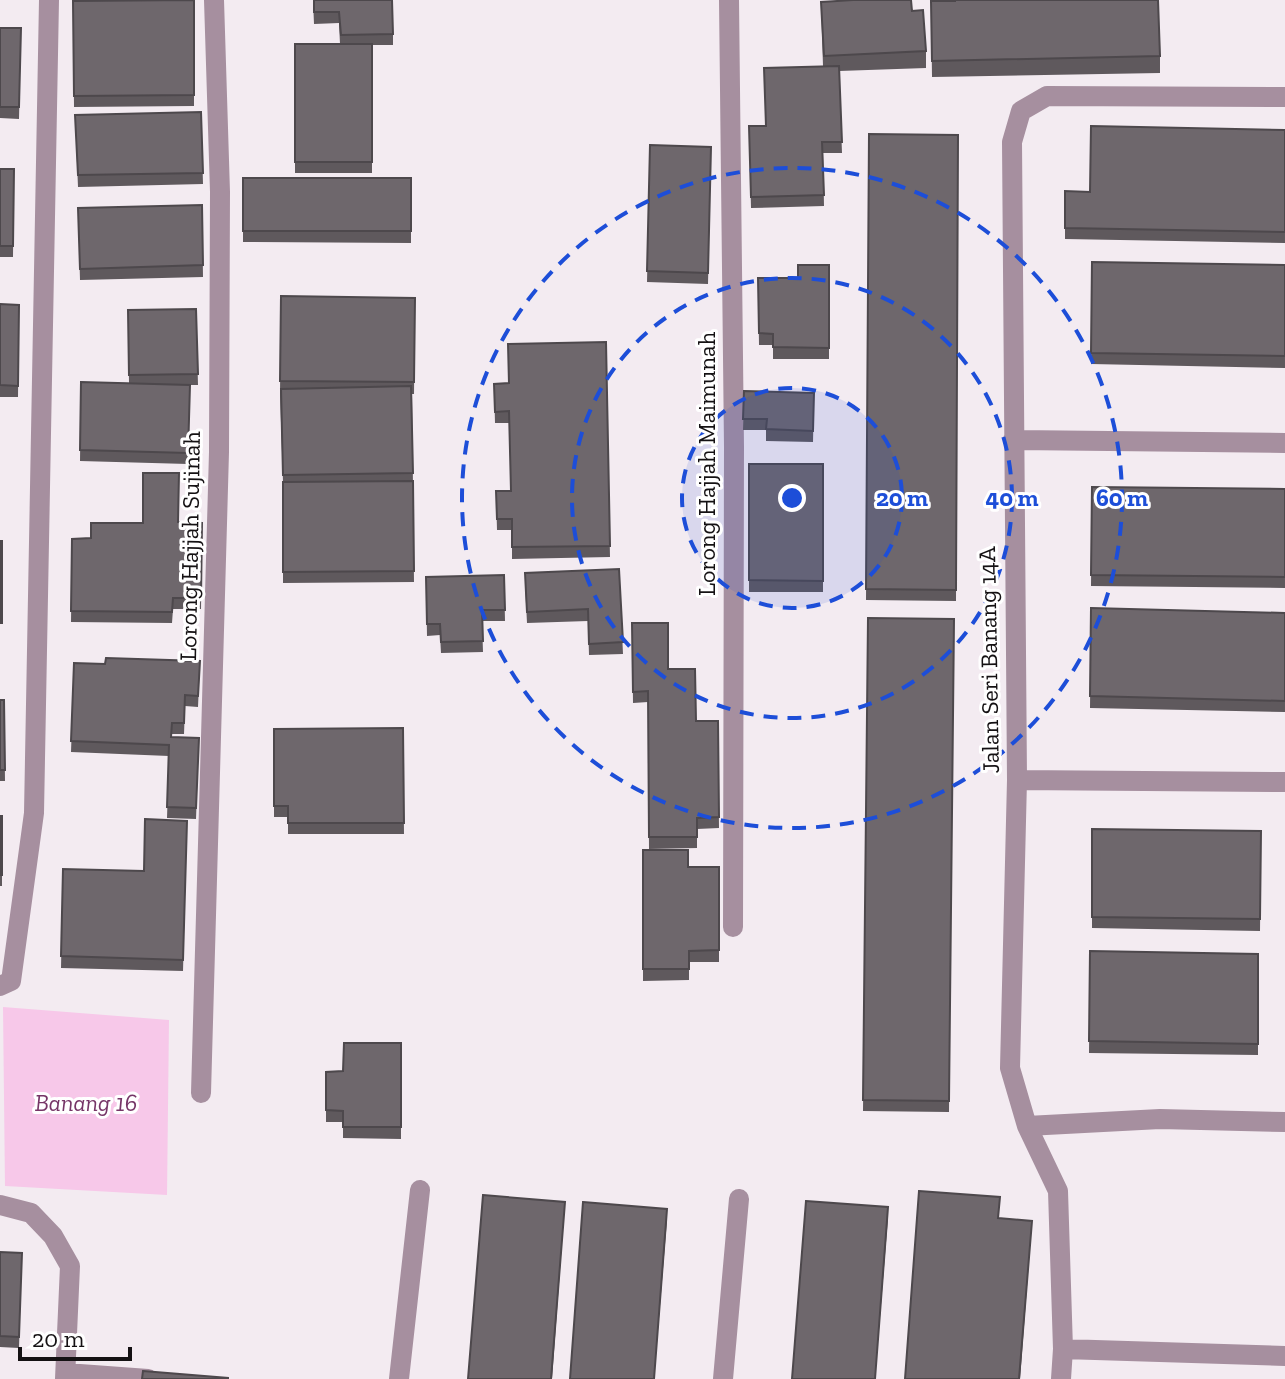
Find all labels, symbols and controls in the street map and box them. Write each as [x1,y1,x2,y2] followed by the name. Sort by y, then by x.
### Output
[692,331,721,596] street label: Lorong Hajjah Maimunah
[173,430,206,661] street label: Lorong Hajjah Sujinah
[876,483,928,512] text: 20 m
[985,483,1039,512] text: 40 m
[1096,483,1148,512] text: 60 m
[778,484,806,512] centre of rings
[972,546,1005,774] street label: Jalan Seri Banang 14A
[35,1088,137,1117] park label: Banang 16
[20,1311,130,1361] scale bar
[32,1324,85,1353] text: 20 m

